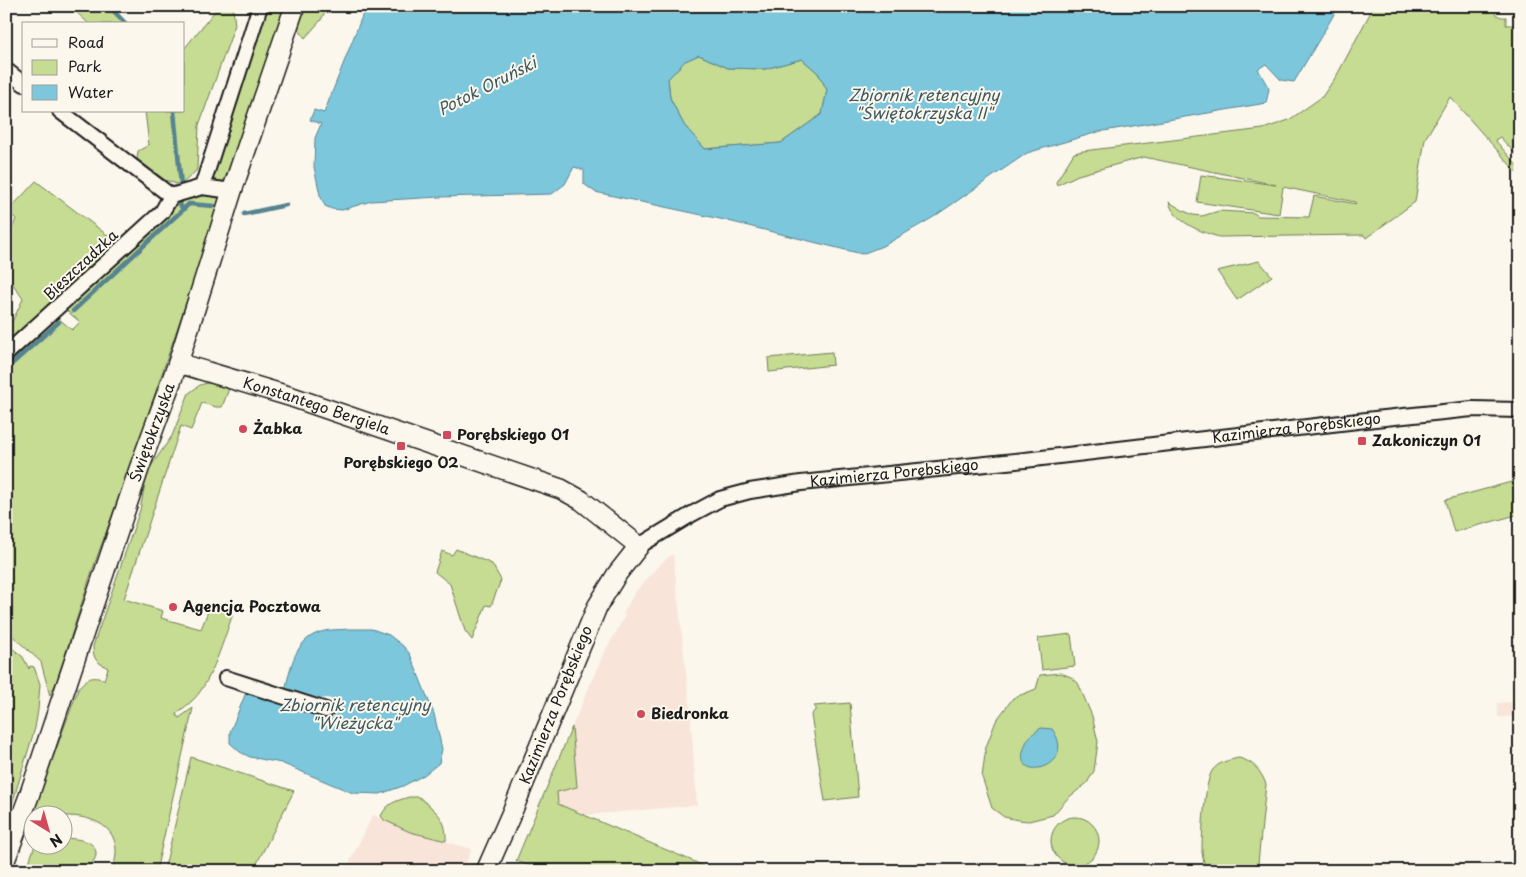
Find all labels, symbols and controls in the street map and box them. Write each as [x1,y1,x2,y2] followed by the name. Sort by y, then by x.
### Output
[22,22,185,112] legend
[68,30,104,53] text: Road
[433,49,542,120] water label: Potok Oruński
[68,54,102,77] text: Park
[68,80,113,103] text: Water
[848,82,1001,124] water label: Zbiornik retencyjny "Świętokrzyska II"
[37,223,123,305] street label: Bieszczadzka
[241,370,394,440] street label: Konstantego Bergiela
[122,379,180,485] street label: Świętokrzyska
[1211,405,1382,448] street label: Kazimierza Porębskiego
[253,416,302,439] place label: Żabka
[457,422,569,445] place label: Porębskiego 01
[237,423,249,435] marker: Żabka
[1372,428,1481,451] place label: Zakoniczyn 01
[441,429,453,441] marker: Porębskiego 01
[1356,435,1368,447] marker: Zakoniczyn 01
[395,440,407,452] marker: Porębskiego 02
[343,450,459,473] place label: Porębskiego 02
[809,452,979,492] street label: Kazimierza Porębskiego
[183,594,321,617] place label: Agencja Pocztowa
[167,601,179,613] marker: Agencja Pocztowa
[512,622,597,787] street label: Kazimierza Porębskiego
[279,692,432,734] water label: Zbiornik retencyjny "Wieżycka"
[651,701,729,724] place label: Biedronka
[635,708,647,720] marker: Biedronka
[22,804,72,854] north arrow
[45,829,67,853] text: N

